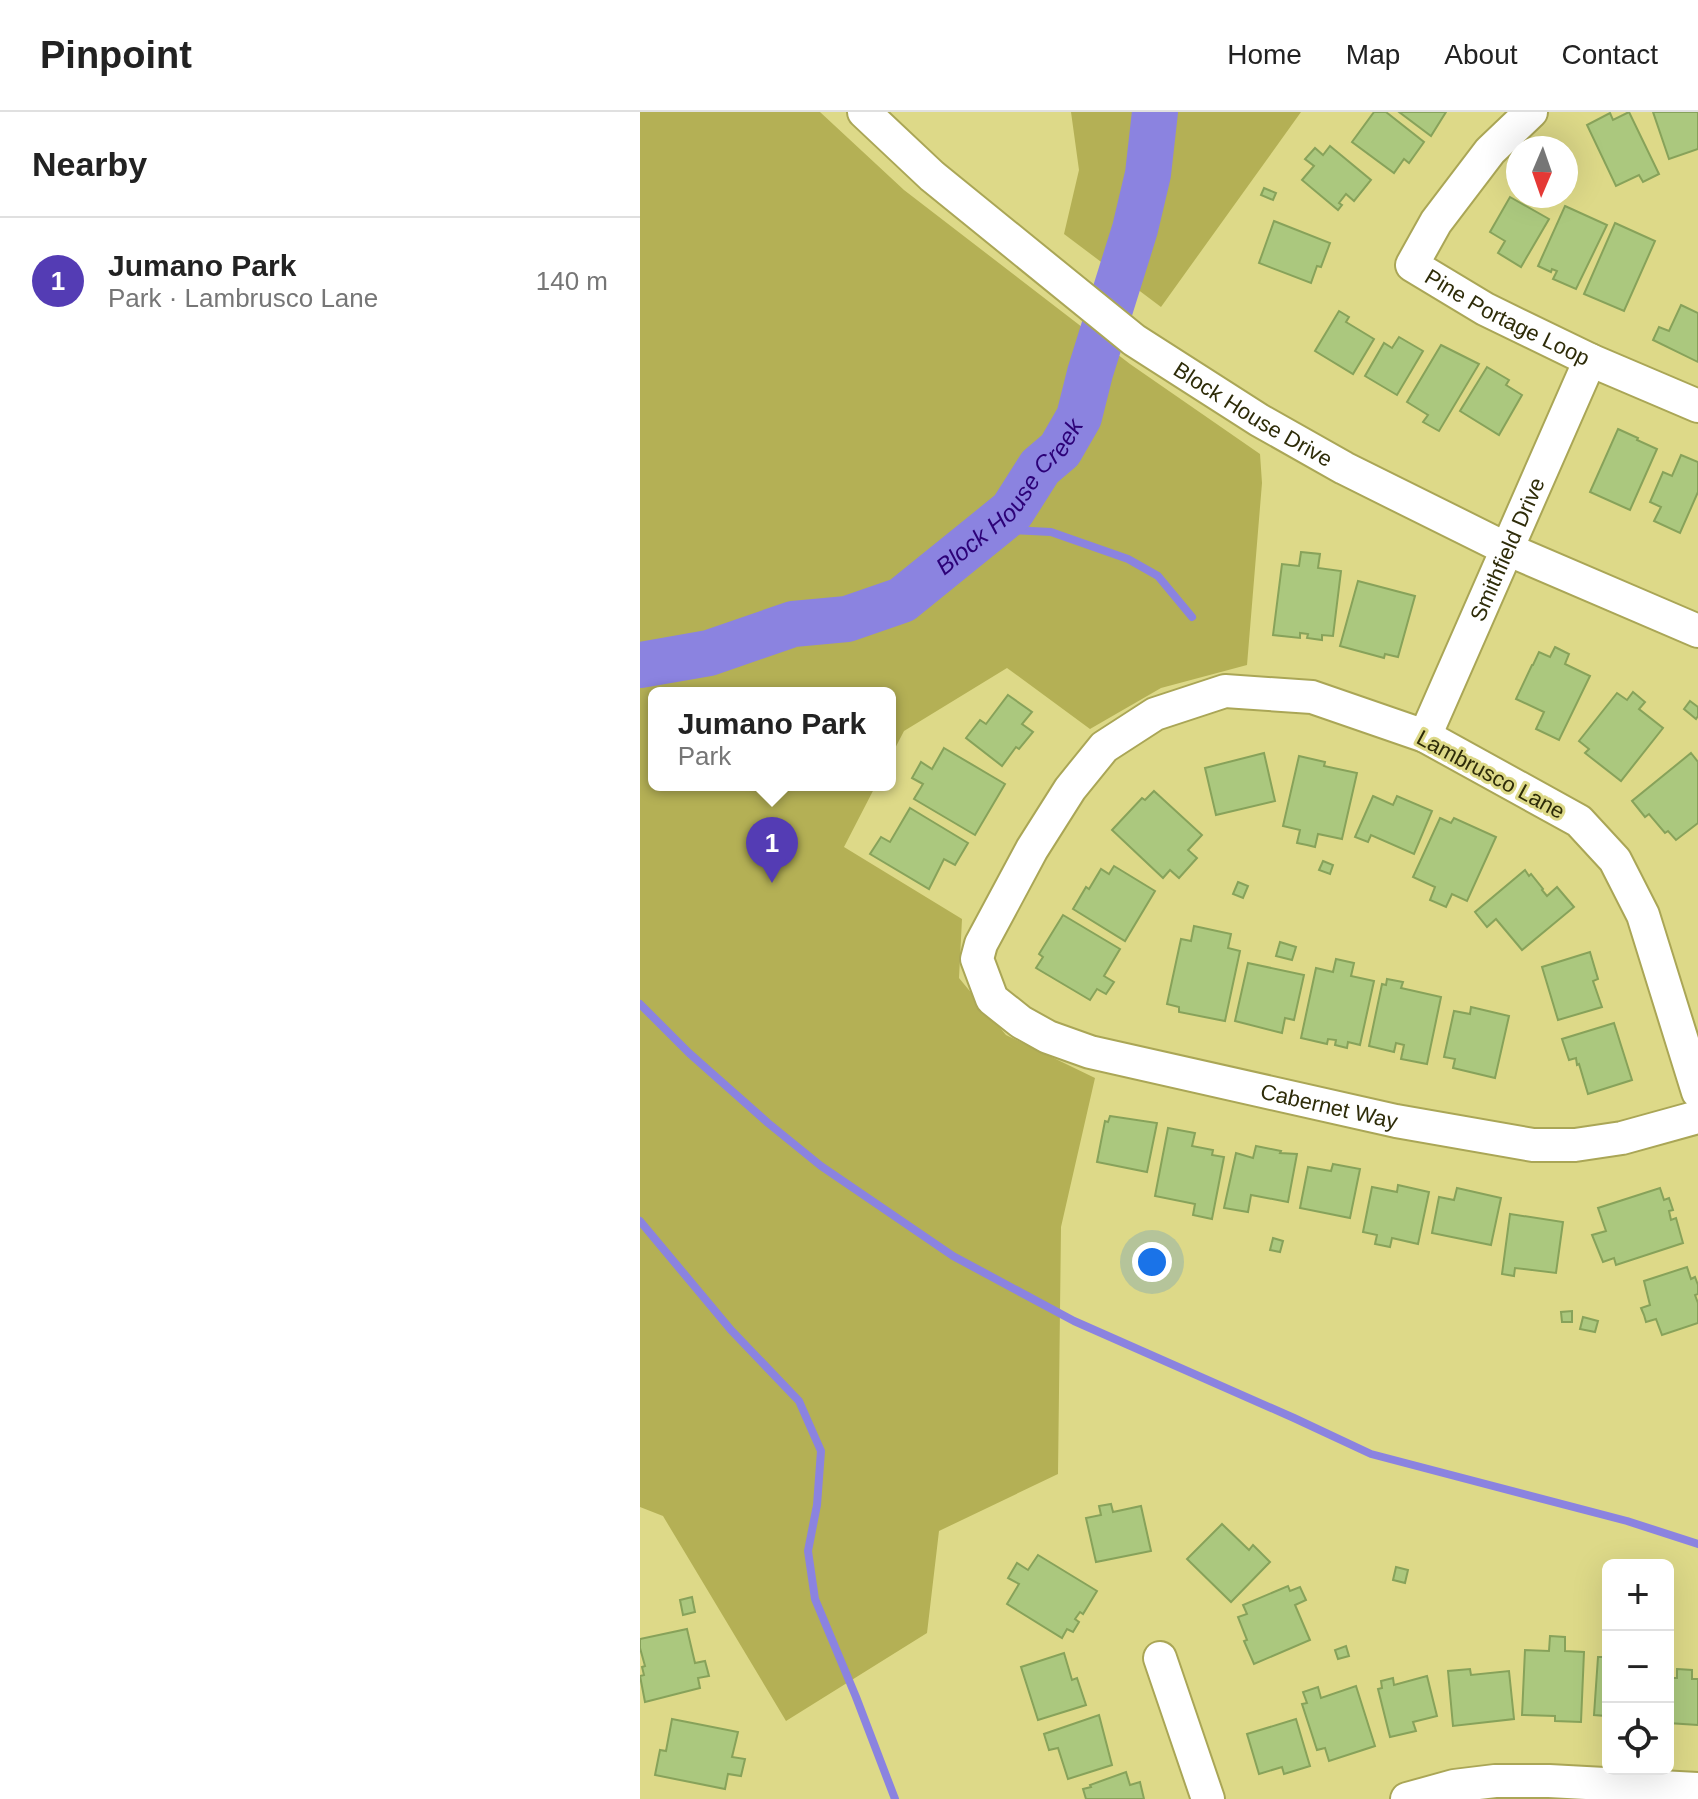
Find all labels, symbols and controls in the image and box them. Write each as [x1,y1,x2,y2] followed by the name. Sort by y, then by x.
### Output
[40,34,192,76] text: Pinpoint
[1227,39,1302,70] text: Home
[1346,39,1400,70] text: Map
[1444,39,1518,70] text: About
[1562,39,1658,70] text: Contact
[1506,136,1578,208] north arrow
[32,145,147,183] text: Nearby
[108,249,296,282] text: Jumano Park
[1420,264,1594,371] street label: Pine Portage Loop
[51,266,65,296] text: 1
[536,266,608,296] text: 140 m
[108,283,378,313] text: Park · Lambrusco Lane
[1169,357,1337,472] street label: Block House Drive
[930,412,1089,580] water label: Block House Creek
[1465,474,1550,625] street label: Smithfield Drive
[648,687,896,791] popup
[678,707,866,740] text: Jumano Park
[1413,725,1569,824] street label: Lambrusco Lane
[678,741,731,771] text: Park
[746,817,798,883] pin: 1
[1258,1079,1400,1134] street label: Cabernet Way
[1132,1242,1172,1282] your location
[1602,1559,1674,1775] map controls
[1602,1559,1674,1631] button: +
[1602,1631,1674,1703] button: −
[1602,1703,1674,1775] button: locate

